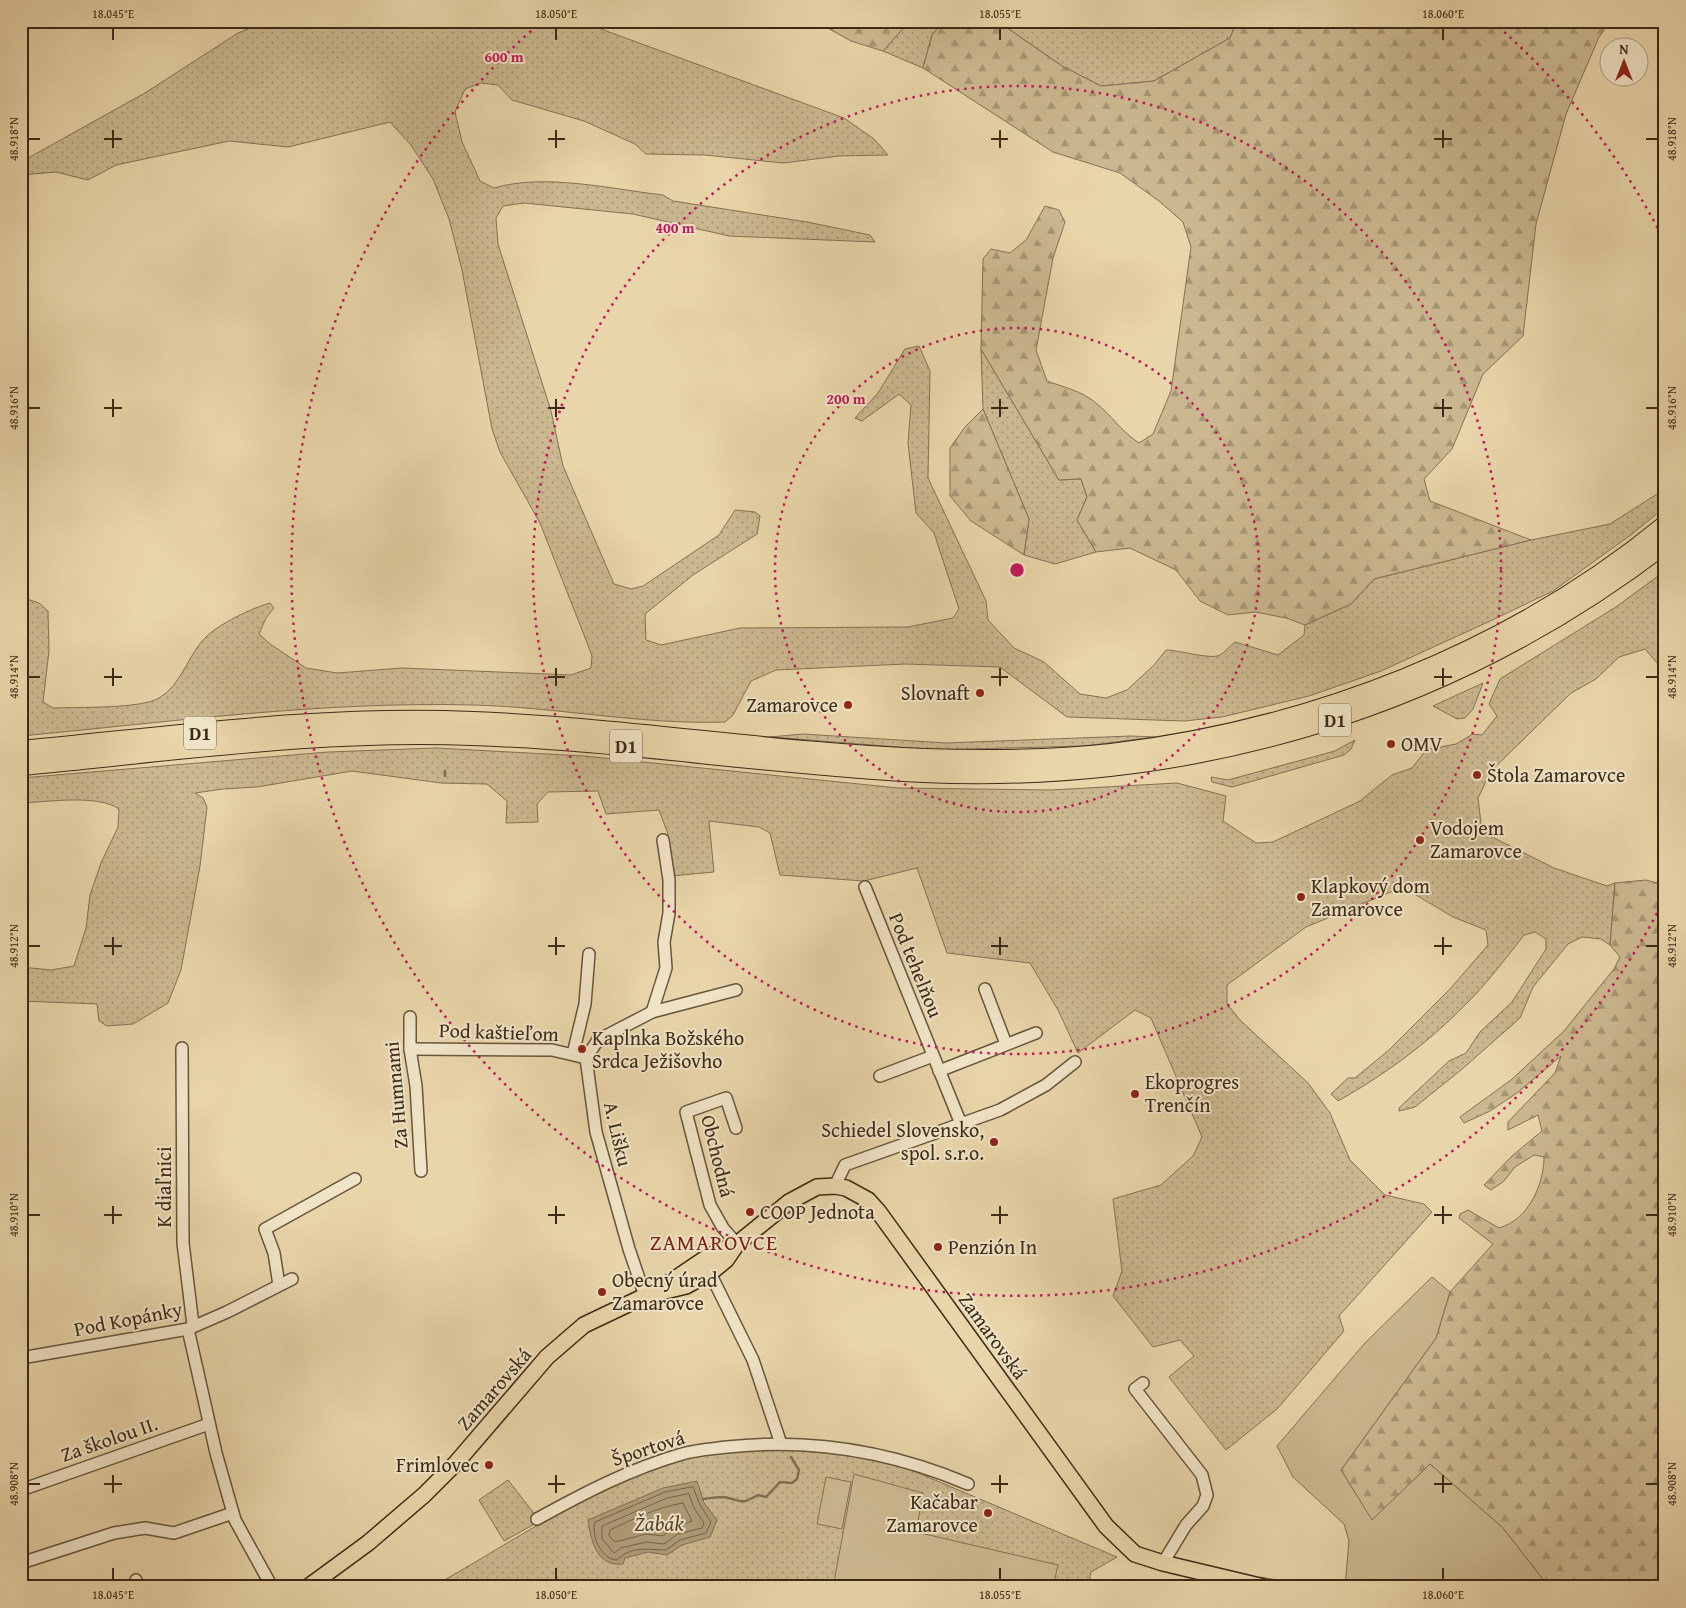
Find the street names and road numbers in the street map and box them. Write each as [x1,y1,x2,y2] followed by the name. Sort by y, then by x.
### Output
[1319,704,1351,736] road number: D1
[184,716,216,750] road number: D1
[610,729,642,762] road number: D1
[882,908,951,1022] street label: Pod tehelňou
[439,1015,560,1048] street label: Pod kaštieľom
[376,1040,415,1150] street label: Za Humnami
[597,1099,640,1169] street label: A. Lišku
[694,1112,743,1201] street label: Obchodná
[149,1146,178,1228] street label: K diaľnici
[952,1286,1035,1386] street label: Zamarovská
[71,1294,185,1343] street label: Pod Kopánky
[450,1341,538,1436] street label: Zamarovská
[57,1408,161,1469] street label: Za školou II.
[608,1422,689,1473] street label: Športová

